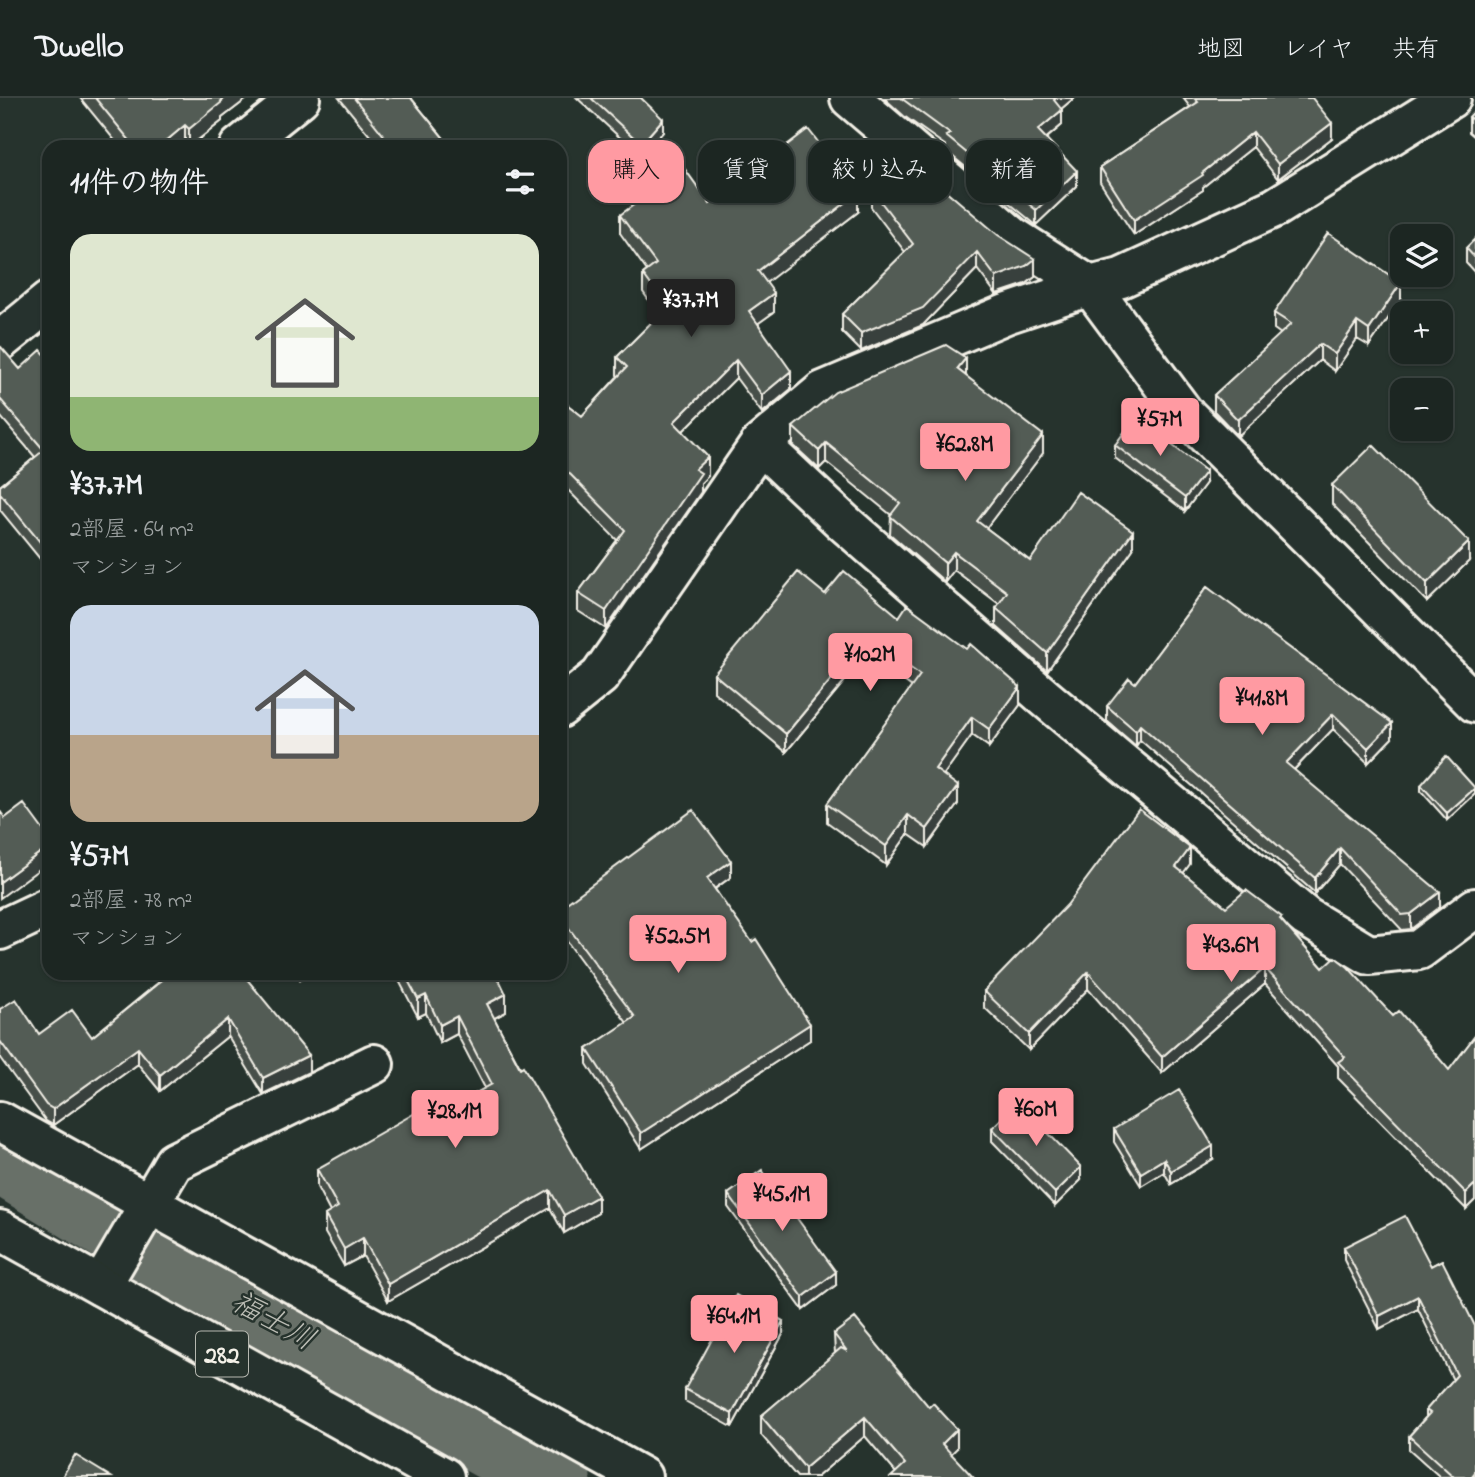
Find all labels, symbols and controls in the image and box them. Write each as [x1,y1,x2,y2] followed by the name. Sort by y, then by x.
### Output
[35,24,124,72] text: Dwello
[1197,33,1245,68] text: 地図
[1283,33,1354,68] text: レイヤ
[1392,33,1440,68] text: 共有
[588,140,684,203] chip: 購入
[698,140,794,203] chip: 賃貸
[808,140,952,203] chip: 絞り込み
[966,140,1062,203] chip: 新着
[70,163,209,207] text: 11件の物件
[501,163,539,201] icon: filters
[1390,224,1453,441] map controls
[1390,224,1453,287] button: layers
[242,280,368,406] icon: home
[634,280,748,339] pin: ¥37.7M
[663,285,719,318] text: ¥37.7M
[1390,301,1453,364] button: +
[1390,378,1453,441] button: −
[1119,398,1201,458] pin: ¥57M
[1137,404,1183,437] text: ¥57M
[908,424,1022,483] pin: ¥62.8M
[936,429,994,462] text: ¥62.8M
[70,465,143,509] text: ¥37.7M
[70,514,194,547] text: 2部屋 · 64 m²
[70,552,184,585] text: マンション
[821,634,919,693] pin: ¥102M
[844,639,896,672] text: ¥102M
[242,651,368,777] icon: home
[1205,678,1319,737] pin: ¥41.8M
[1235,683,1289,716] text: ¥41.8M
[70,836,129,880] text: ¥57M
[70,885,192,918] text: 2部屋 · 78 m²
[621,916,735,975] pin: ¥52.5M
[645,921,711,954] text: ¥52.5M
[70,923,184,956] text: マンション
[1174,924,1288,984] pin: ¥43.6M
[1203,930,1259,963] text: ¥43.6M
[995,1088,1077,1148] pin: ¥60M
[398,1090,512,1150] pin: ¥28.1M
[1015,1094,1058,1127] text: ¥60M
[428,1096,483,1129] text: ¥28.1M
[725,1174,839,1233] pin: ¥45.1M
[753,1179,811,1212] text: ¥45.1M
[223,1282,323,1364] water label: 福士川
[677,1296,791,1355] pin: ¥64.1M
[707,1301,761,1334] text: ¥64.1M
[196,1331,248,1376] road number: 282

